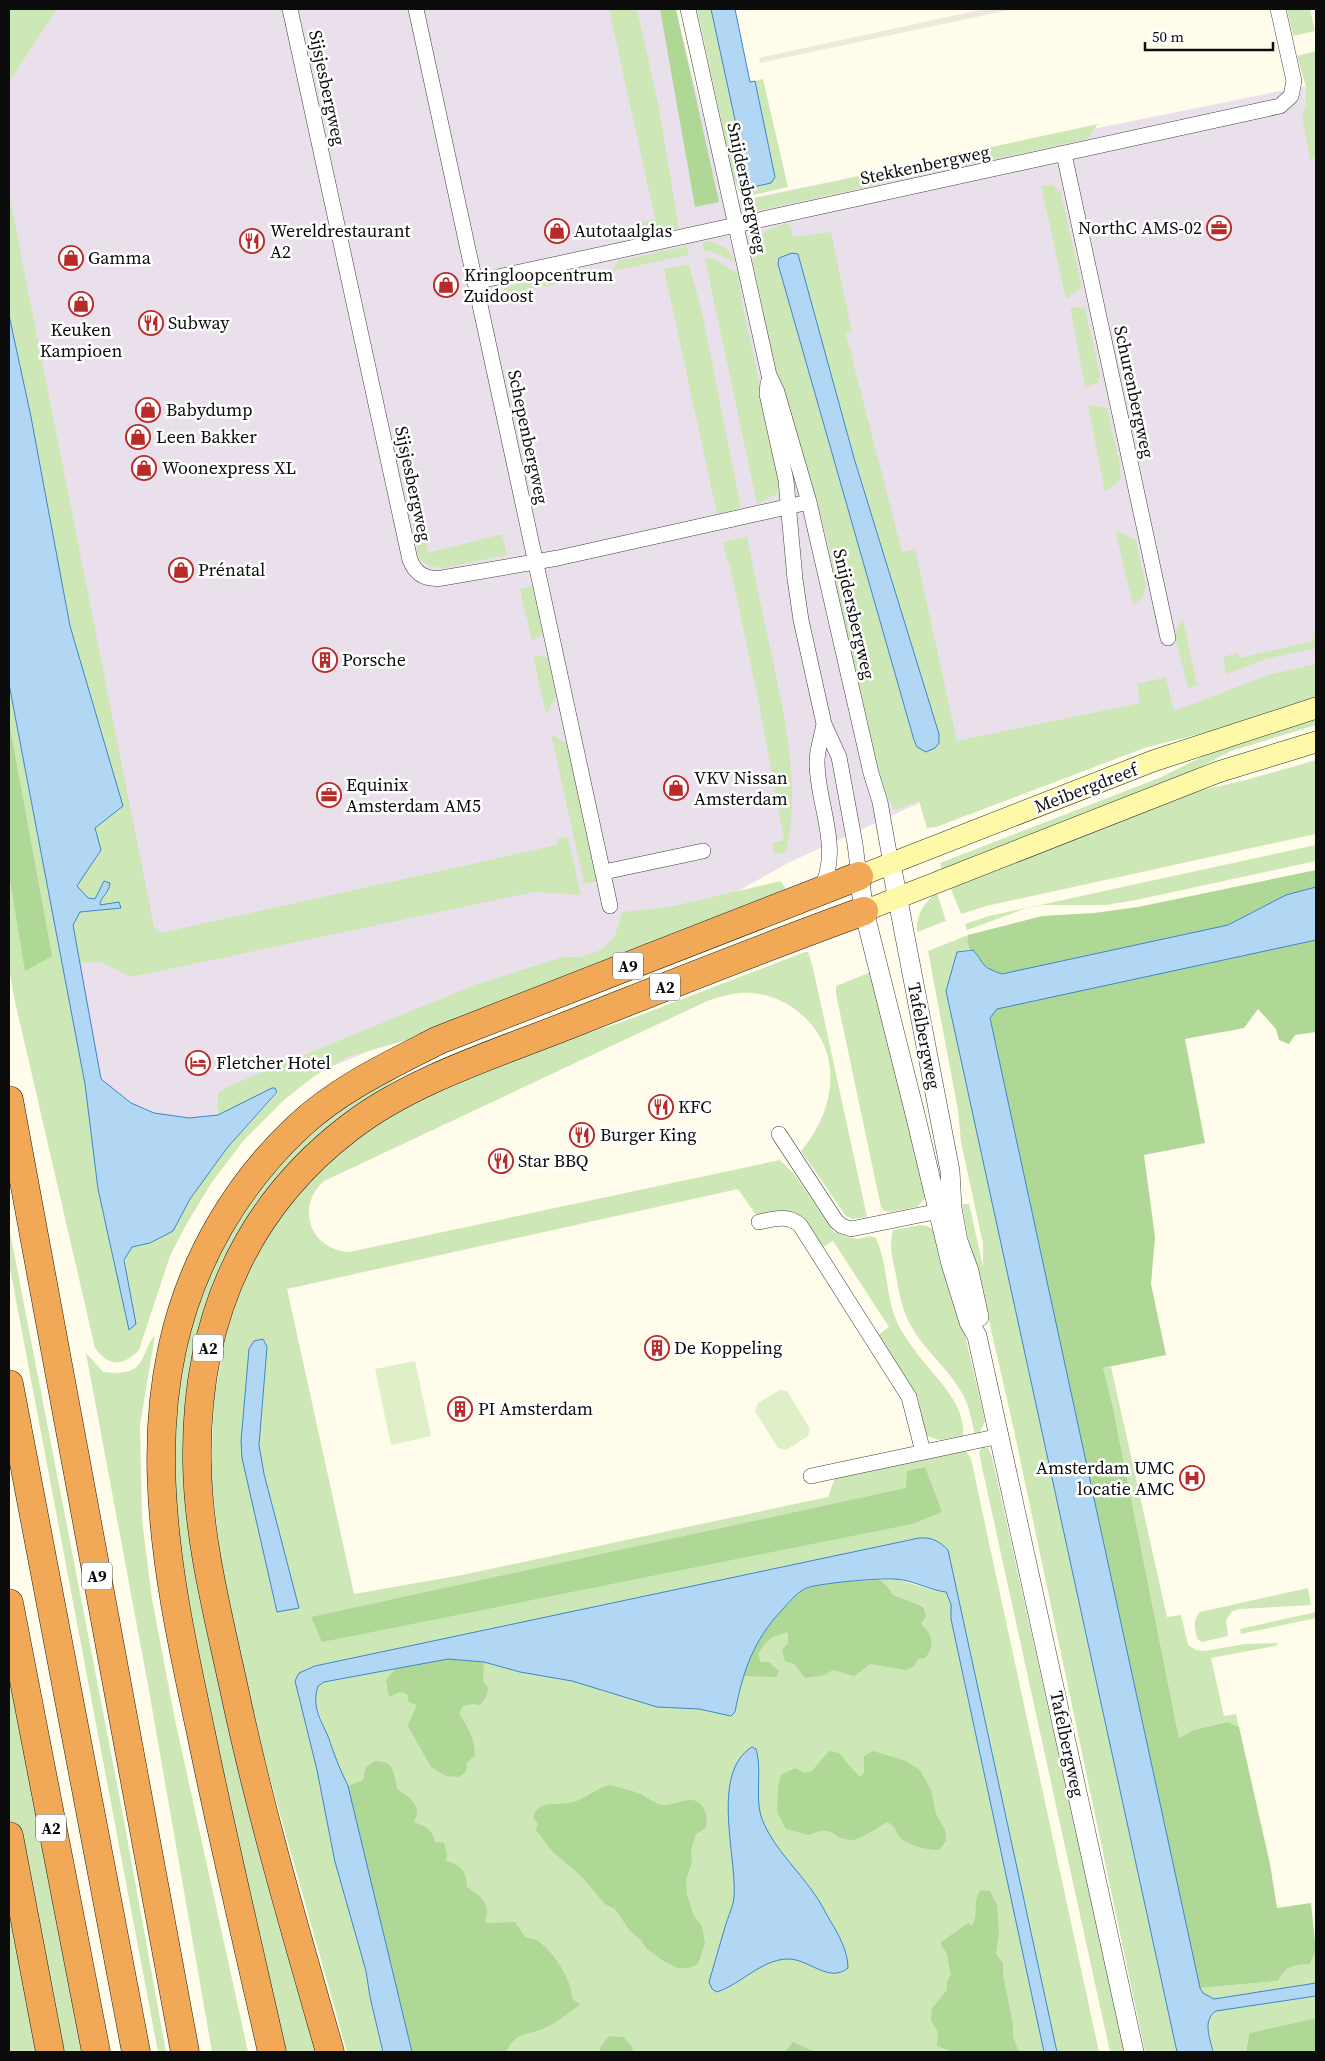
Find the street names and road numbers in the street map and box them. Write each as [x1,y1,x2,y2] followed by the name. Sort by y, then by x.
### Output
[303,28,352,148] street label: Sijsjesbergweg
[721,120,774,256] street label: Snijdersbergweg
[858,139,992,190] street label: Stekkenbergweg
[1108,323,1161,460] street label: Schurenbergweg
[502,368,555,506] street label: Schepenbergweg
[389,424,438,544] street label: Sijsjesbergweg
[827,546,882,682] street label: Snijdersbergweg
[1031,756,1143,819] street label: Meibergdreef
[613,952,643,979] road number: A9
[650,974,680,1000] road number: A2
[902,980,947,1091] street label: Tafelbergweg
[193,1335,223,1362] road number: A2
[82,1562,112,1590] road number: A9
[1044,1688,1091,1799] street label: Tafelbergweg
[36,1815,66,1842] road number: A2

